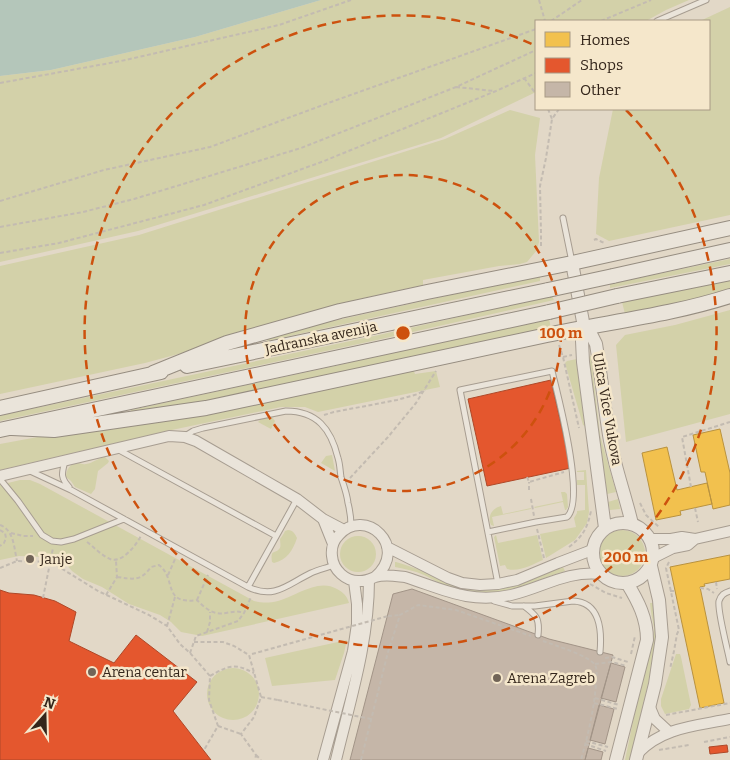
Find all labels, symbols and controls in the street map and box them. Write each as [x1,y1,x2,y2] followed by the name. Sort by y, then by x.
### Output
[535,20,710,110] legend
[580,31,630,49] text: Homes
[580,56,623,74] text: Shops
[580,81,621,99] text: Other
[263,318,379,358] street label: Jadranska avenija
[394,324,412,342] centre of rings
[540,324,583,342] text: 100 m
[589,351,625,467] street label: Ulica Vice Vukova
[604,548,649,566] text: 200 m
[39,551,72,568] place label: Janje
[24,553,36,565] marker: Janje
[102,664,187,681] place label: Arena centar
[86,666,98,678] marker: Arena centar
[507,670,595,687] place label: Arena Zagreb
[491,672,503,684] marker: Arena Zagreb
[20,690,70,740] north arrow
[41,693,57,713] text: N

